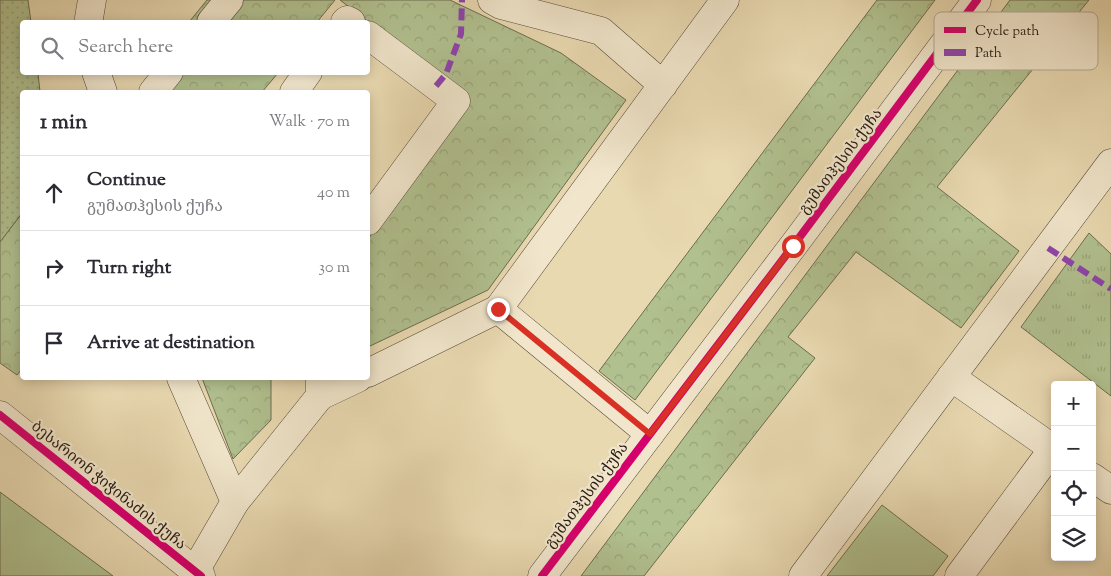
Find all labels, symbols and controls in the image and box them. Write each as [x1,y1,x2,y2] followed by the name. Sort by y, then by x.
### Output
[934,12,1098,70] legend
[20,20,370,75] search box
[975,22,1039,42] text: Cycle path
[38,34,66,62] icon: search
[78,34,173,61] text: Search here
[975,44,1002,64] text: Path
[794,105,888,219] street label: გუმათჰესის ქუჩა
[40,108,87,138] text: 1 min
[269,111,350,134] text: Walk · 70 m
[87,167,166,194] text: Continue
[40,179,68,207] icon: ahead
[317,182,350,205] text: 40 m
[87,196,223,219] text: გუმათჰესის ქუჩა
[782,235,805,258] route start
[40,254,68,282] icon: right
[87,255,171,282] text: Turn right
[319,257,350,280] text: 30 m
[487,298,510,321] route end
[40,329,68,357] icon: arrive
[87,330,255,357] text: Arrive at destination
[1051,381,1096,561] map controls
[1051,381,1096,426] button: +
[26,417,190,555] street label: ბესარიონ ჭიჭინაძის ქუჩა
[1051,426,1096,471] button: −
[540,439,634,553] street label: გუმათჰესის ქუჩა
[1051,471,1096,516] button: locate
[1051,516,1096,561] button: layers

